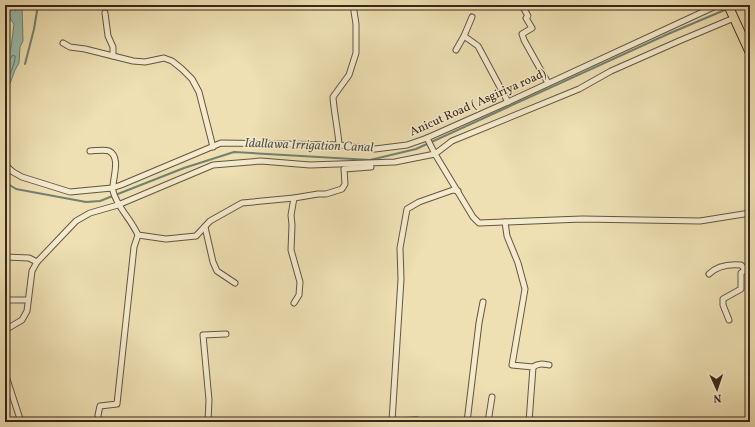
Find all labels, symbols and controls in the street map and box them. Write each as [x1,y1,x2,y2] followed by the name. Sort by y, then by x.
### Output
[407,65,549,140] street label: Anicut Road ( Asgiriya road)
[244,135,375,157] water label: Idallawa Irrigation Canal
[697,369,737,409] north arrow
[713,390,722,405] text: N

